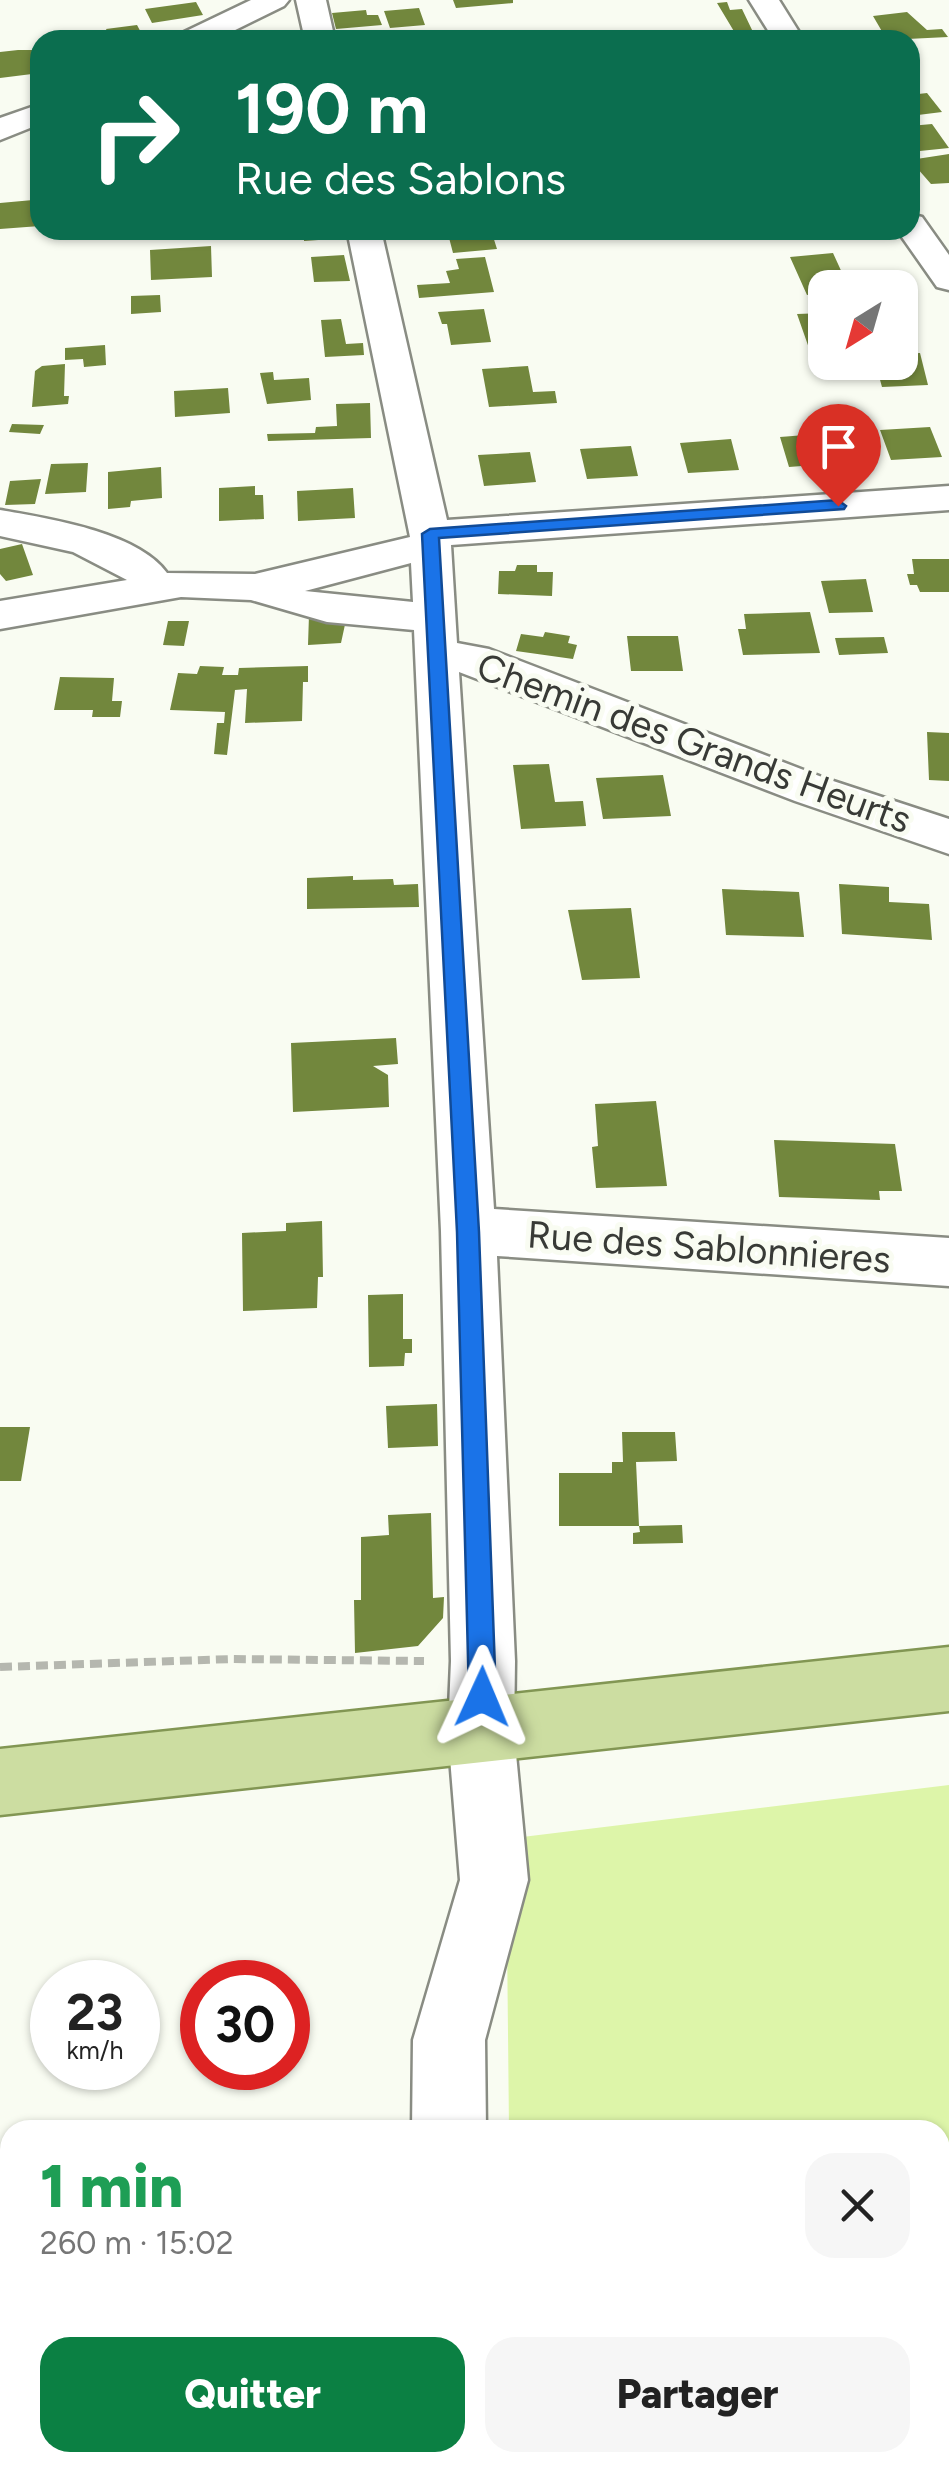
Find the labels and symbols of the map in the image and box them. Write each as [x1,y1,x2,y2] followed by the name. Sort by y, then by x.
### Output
[808,270,918,380] north arrow
[796,404,881,507] pin
[471,643,917,843] street label: Chemin des Grands Heurts
[526,1211,892,1283] street label: Rue des Sablonnieres
[430,1645,534,1749] position arrow
[180,1960,310,2090] speed limit sign: 30

